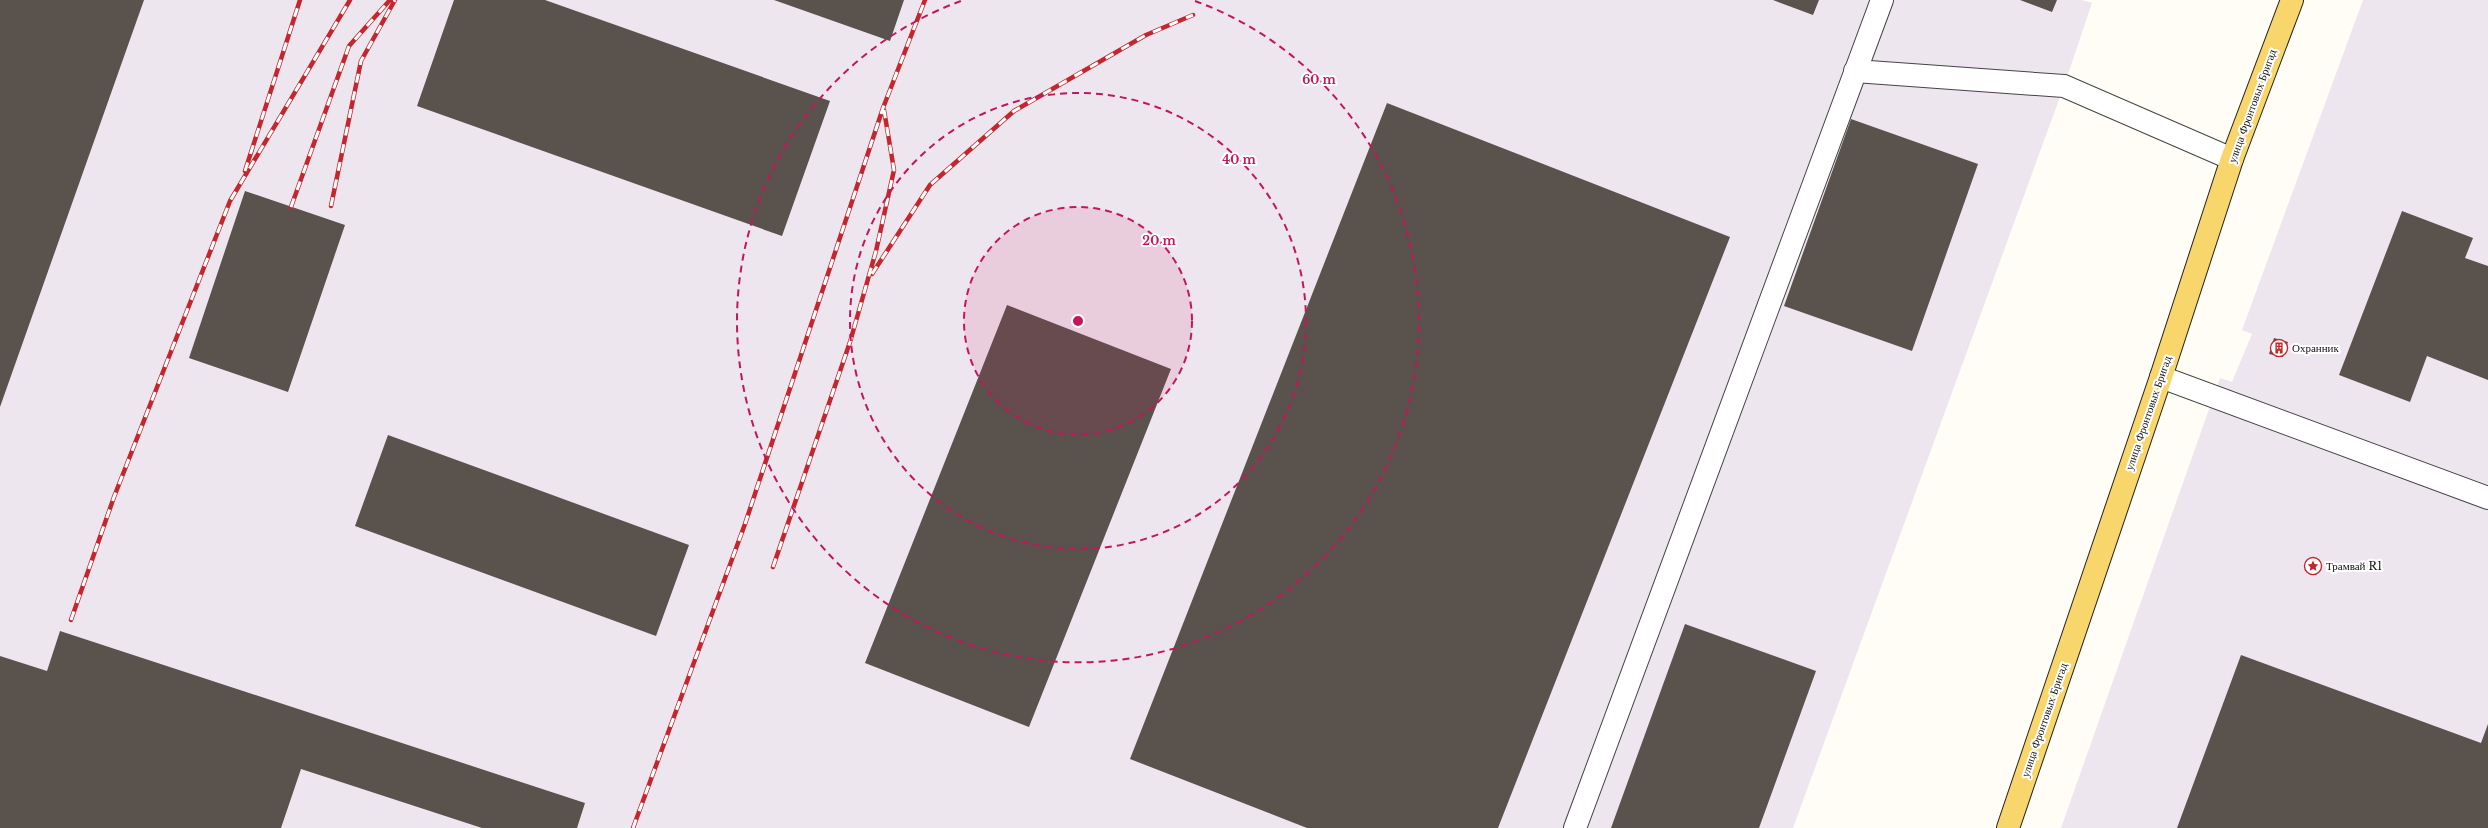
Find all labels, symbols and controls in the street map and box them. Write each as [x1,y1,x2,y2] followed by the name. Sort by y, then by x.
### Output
[2225,47,2279,165] street label: улица Фронтовых Бригад
[1302,72,1337,87] text: 60 m
[1222,152,1256,167] text: 40 m
[1142,233,1176,248] text: 20 m
[1071,314,1085,328] centre of rings
[2269,338,2289,358] building icon: Охранник
[2292,341,2339,355] place label: Охранник
[2122,354,2174,472] street label: улица Фронтовых Бригад
[2303,556,2323,576] place icon: Трамвай R1
[2326,559,2382,573] place label: Трамвай R1
[2018,661,2070,779] street label: улица Фронтовых Бригад

